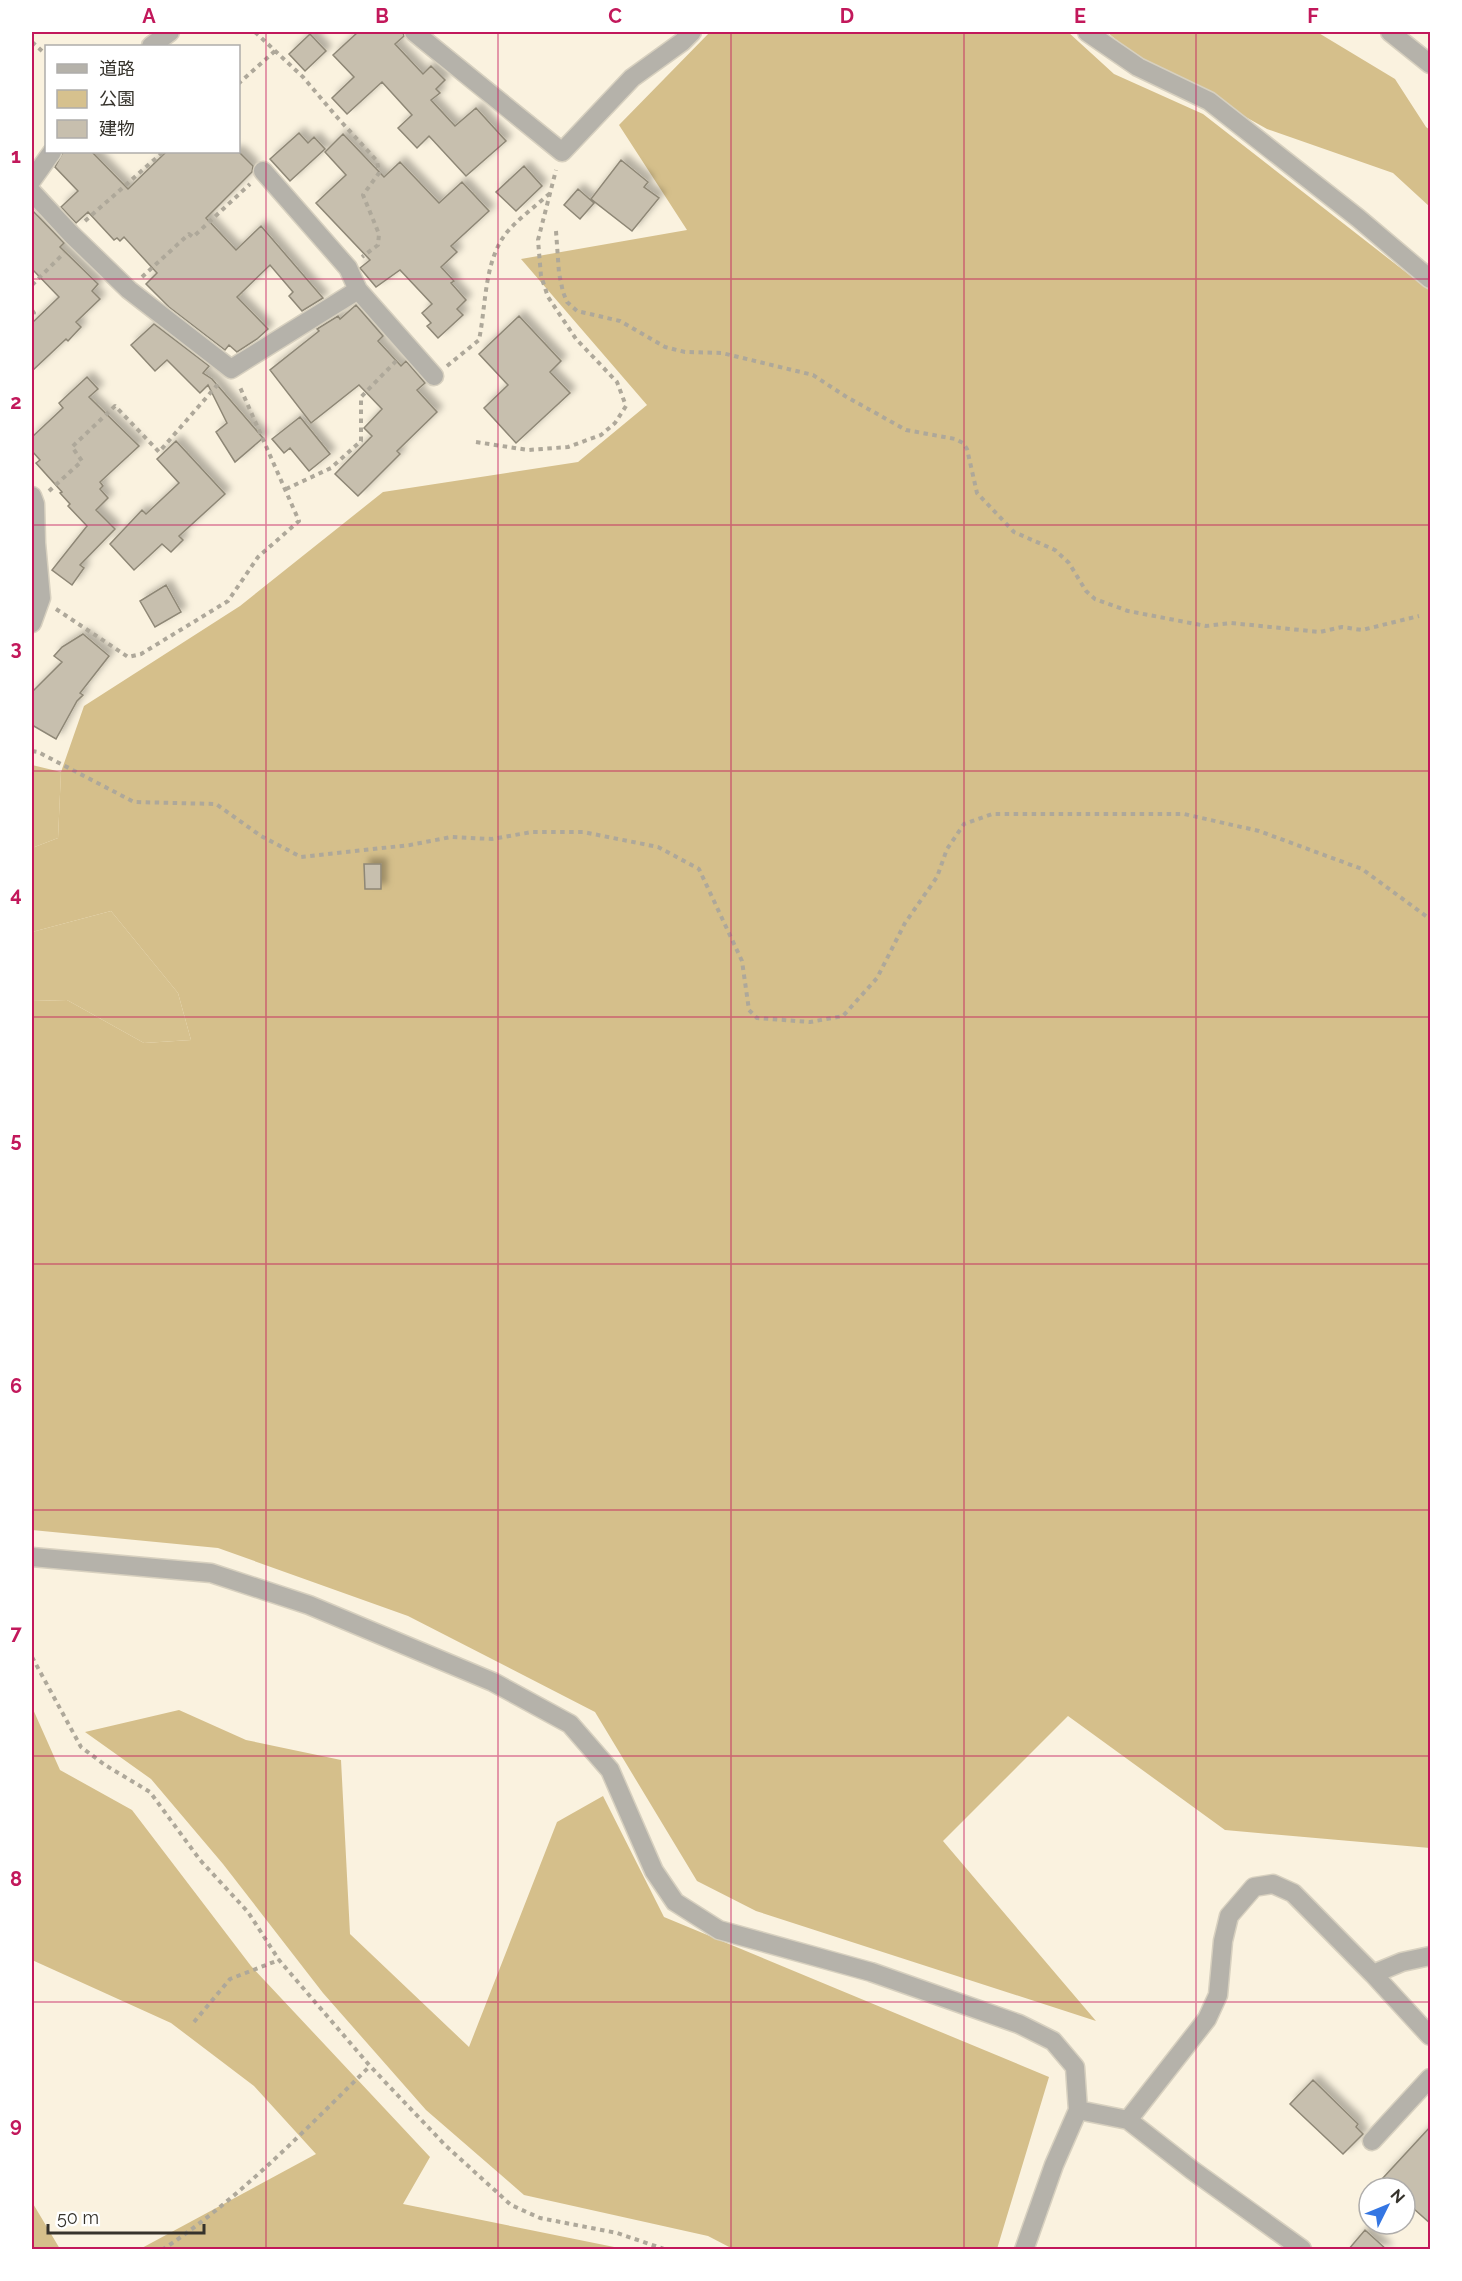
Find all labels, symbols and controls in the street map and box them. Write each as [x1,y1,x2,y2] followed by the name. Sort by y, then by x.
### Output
[142,4,156,28] text: A
[375,4,389,28] text: B
[608,4,622,28] text: C
[840,4,854,28] text: D
[1074,4,1086,28] text: E
[1307,4,1319,28] text: F
[45,45,240,153] legend
[99,58,135,79] text: 道路
[99,88,135,109] text: 公園
[99,118,135,139] text: 建物
[11,144,21,168] text: 1
[10,390,22,414] text: 2
[10,636,22,660] text: 3
[10,882,22,906] text: 4
[10,1128,22,1152] text: 5
[10,1374,22,1398] text: 6
[10,1621,22,1645] text: 7
[10,1867,22,1891] text: 8
[10,2113,22,2137] text: 9
[1357,2176,1417,2236] north arrow
[1386,2185,1409,2207] text: N
[48,2197,204,2235] scale bar
[57,2207,99,2228] text: 50 m

